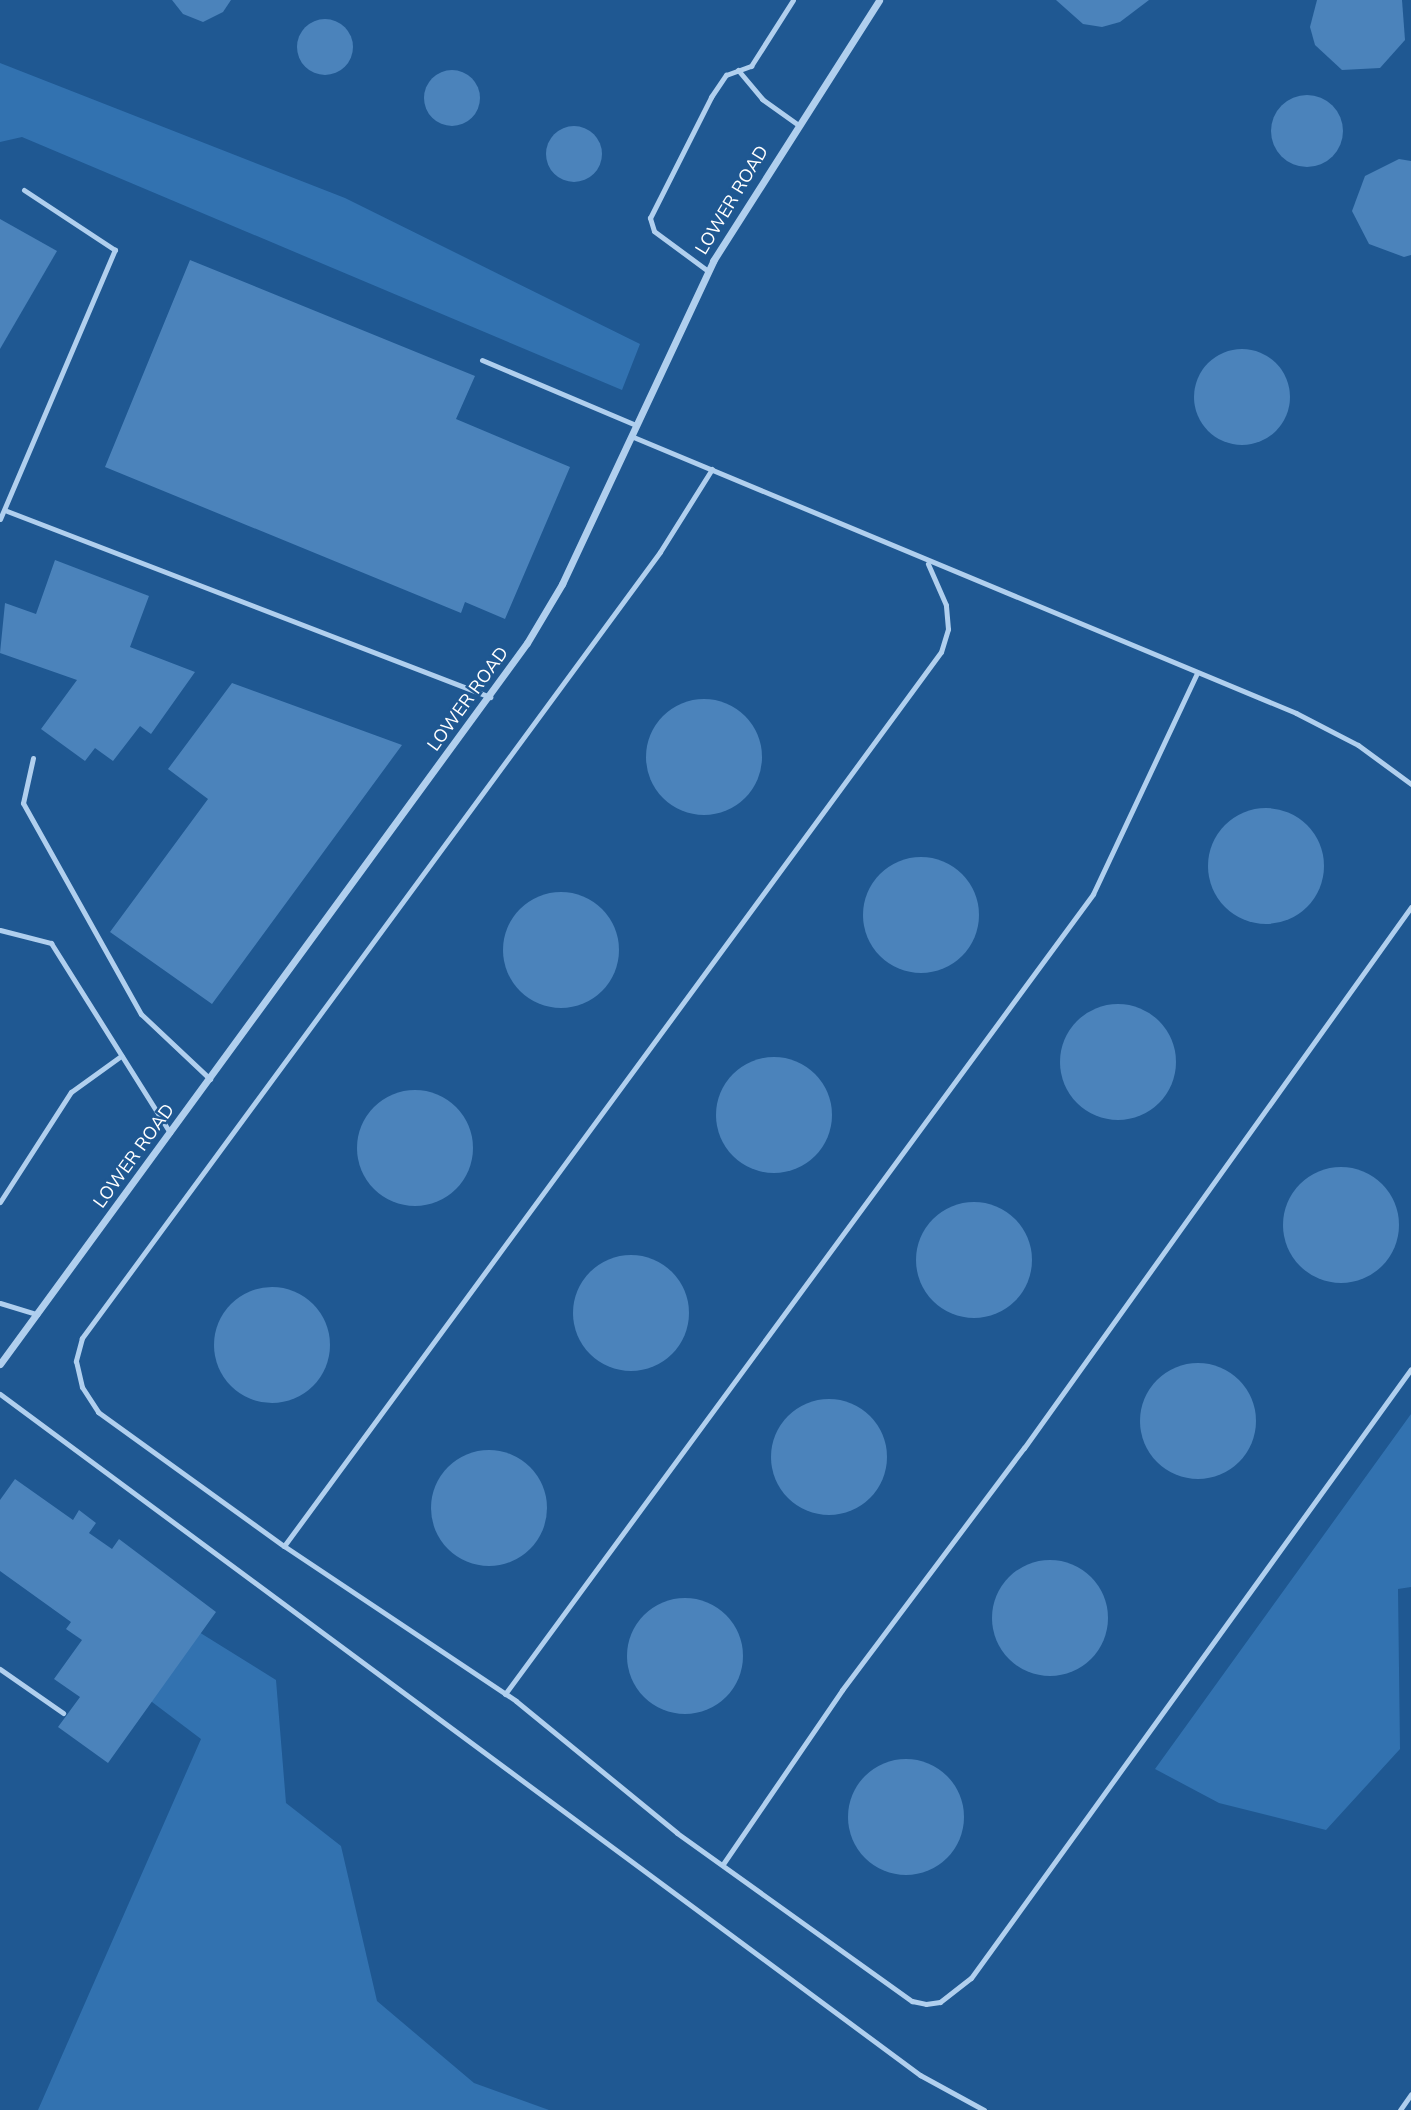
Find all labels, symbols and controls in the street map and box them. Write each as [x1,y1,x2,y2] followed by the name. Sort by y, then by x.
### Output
[691,142,773,258] street label: LOWER ROAD
[423,643,513,755] street label: LOWER ROAD
[89,1100,179,1212] street label: LOWER ROAD

